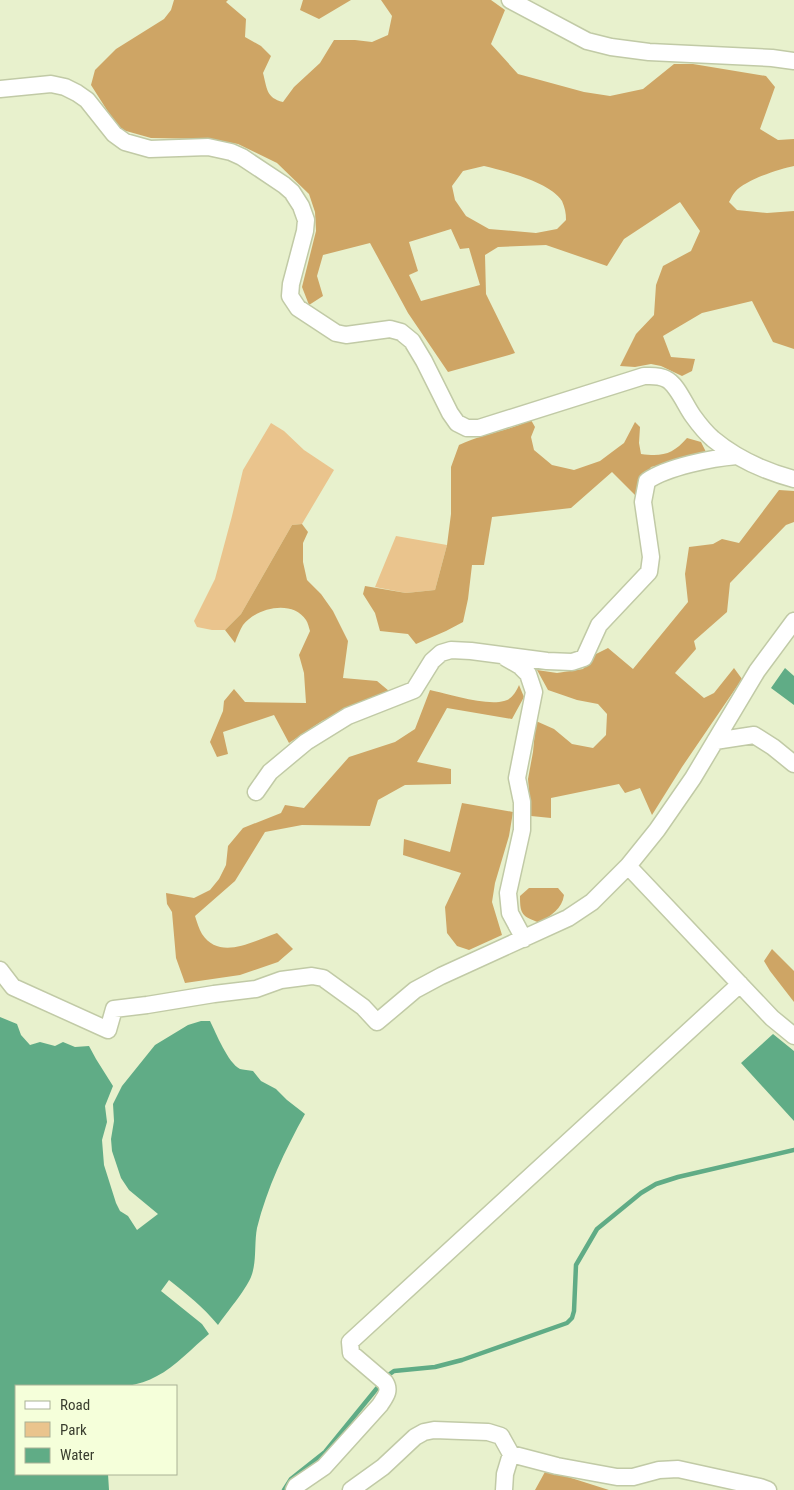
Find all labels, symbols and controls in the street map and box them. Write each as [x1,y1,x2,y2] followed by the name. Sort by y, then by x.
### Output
[15,1385,178,1475] legend
[60,1396,90,1414] text: Road
[60,1421,87,1439] text: Park
[60,1446,95,1464] text: Water

